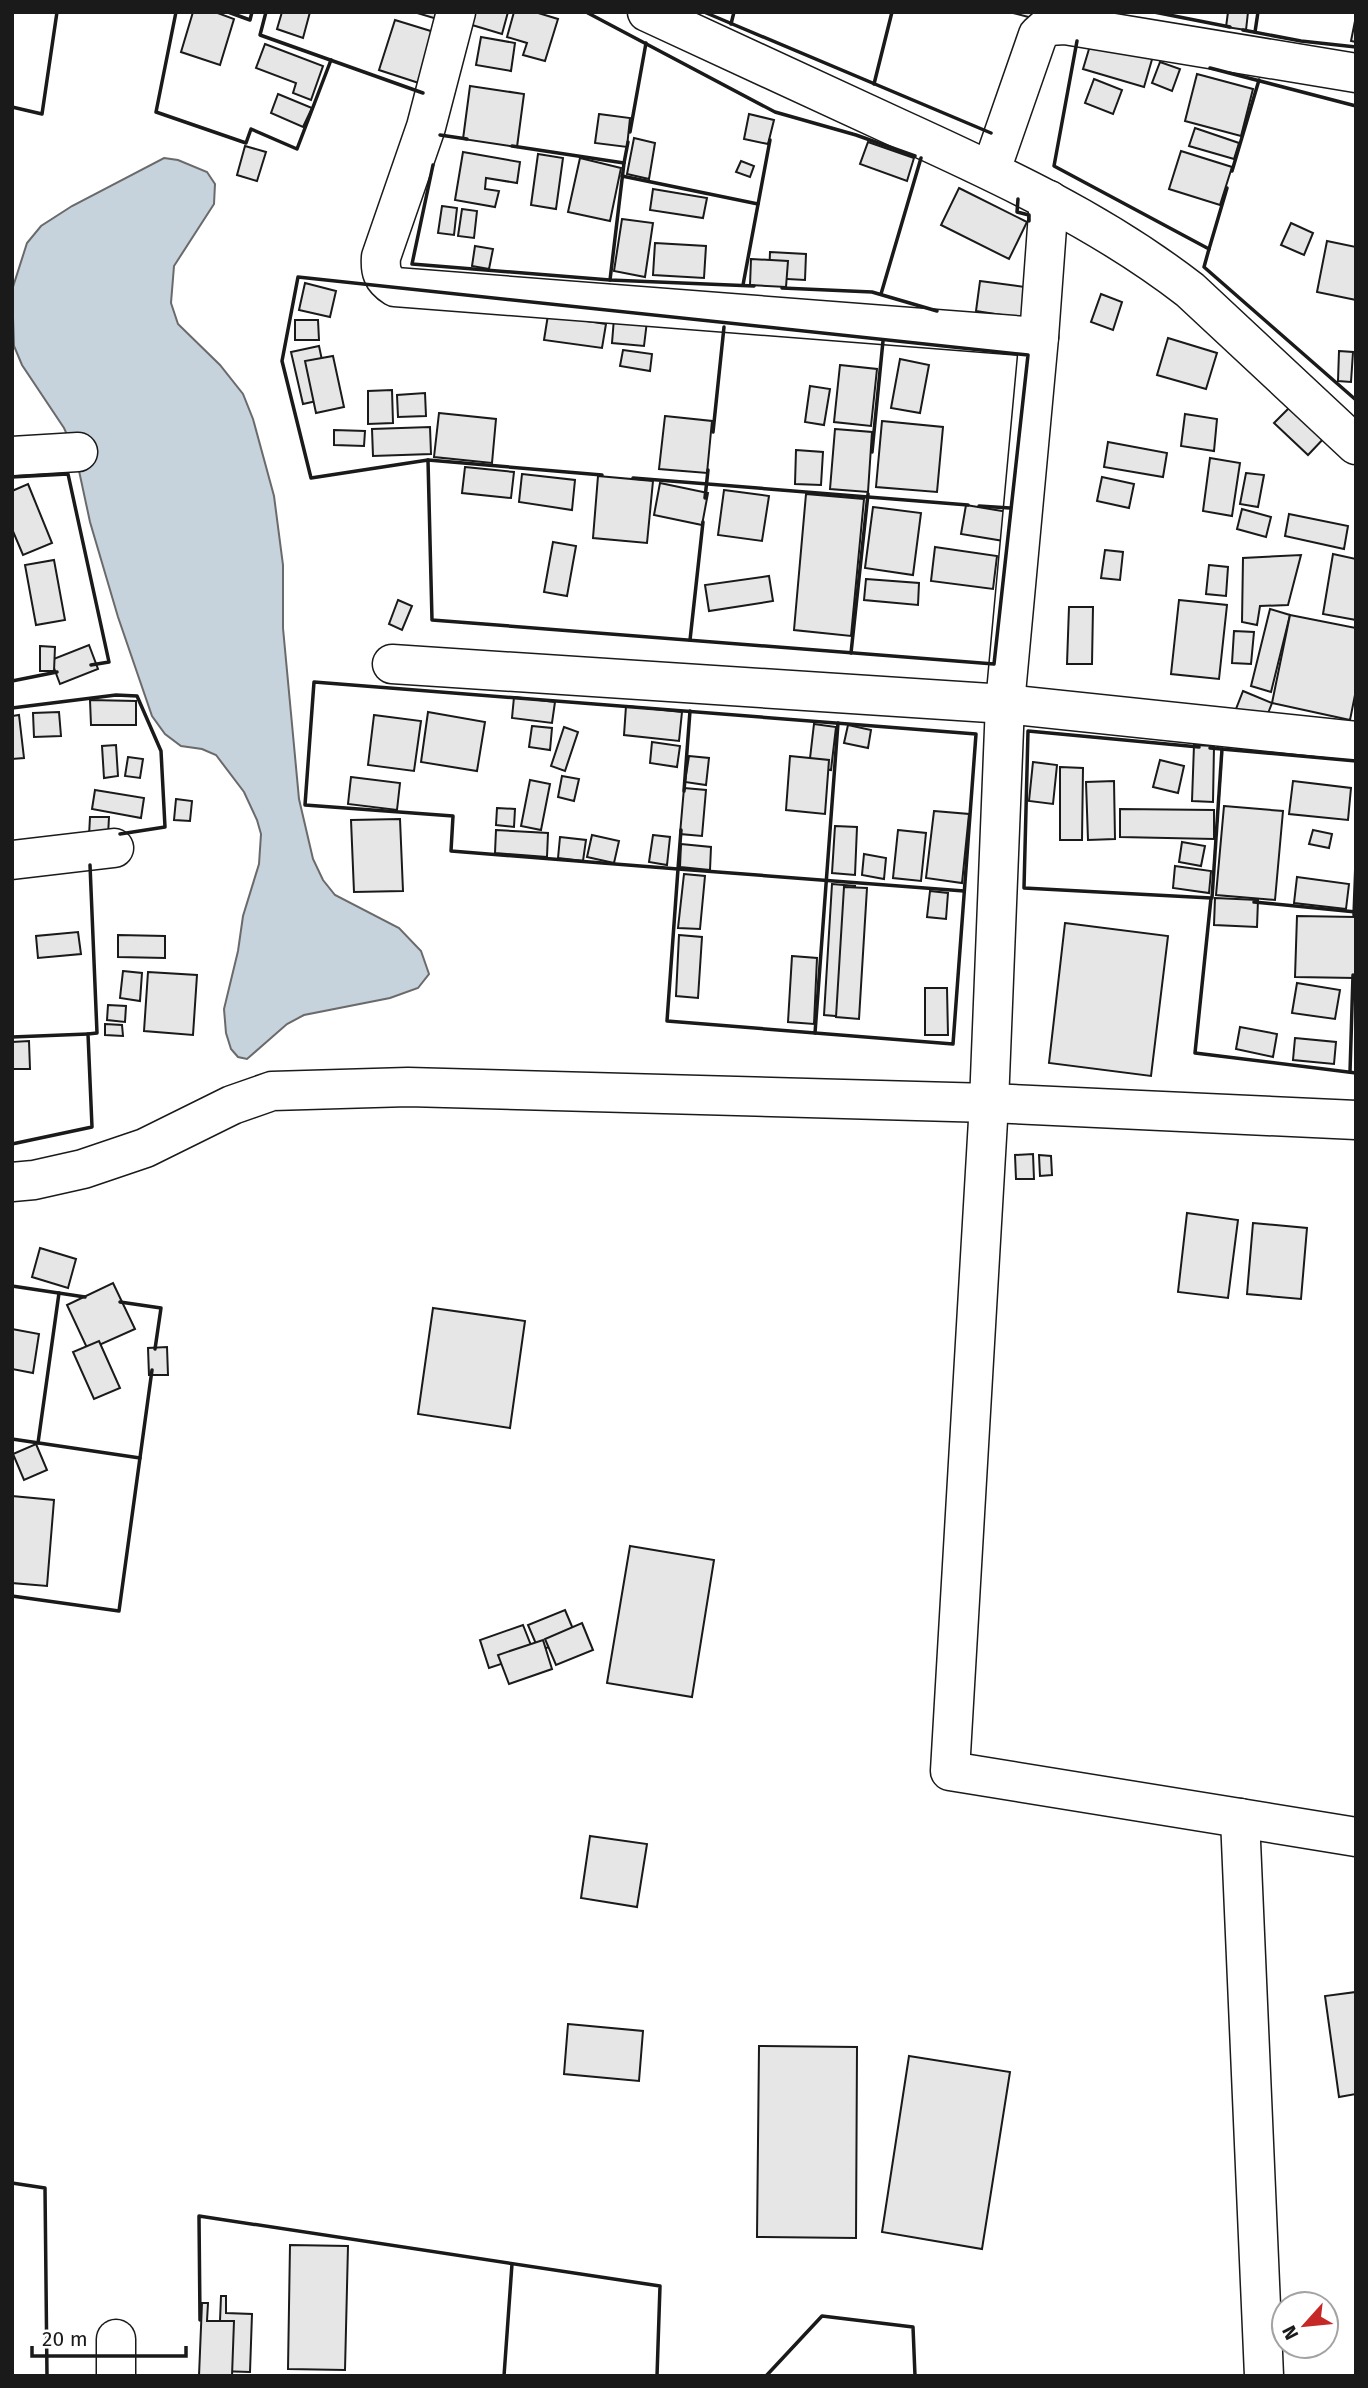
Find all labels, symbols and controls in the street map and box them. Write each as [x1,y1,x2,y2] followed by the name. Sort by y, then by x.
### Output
[1270,2290,1340,2360] north arrow
[32,2314,186,2358] scale bar
[1277,2322,1303,2343] text: N
[42,2326,88,2352] text: 20 m

